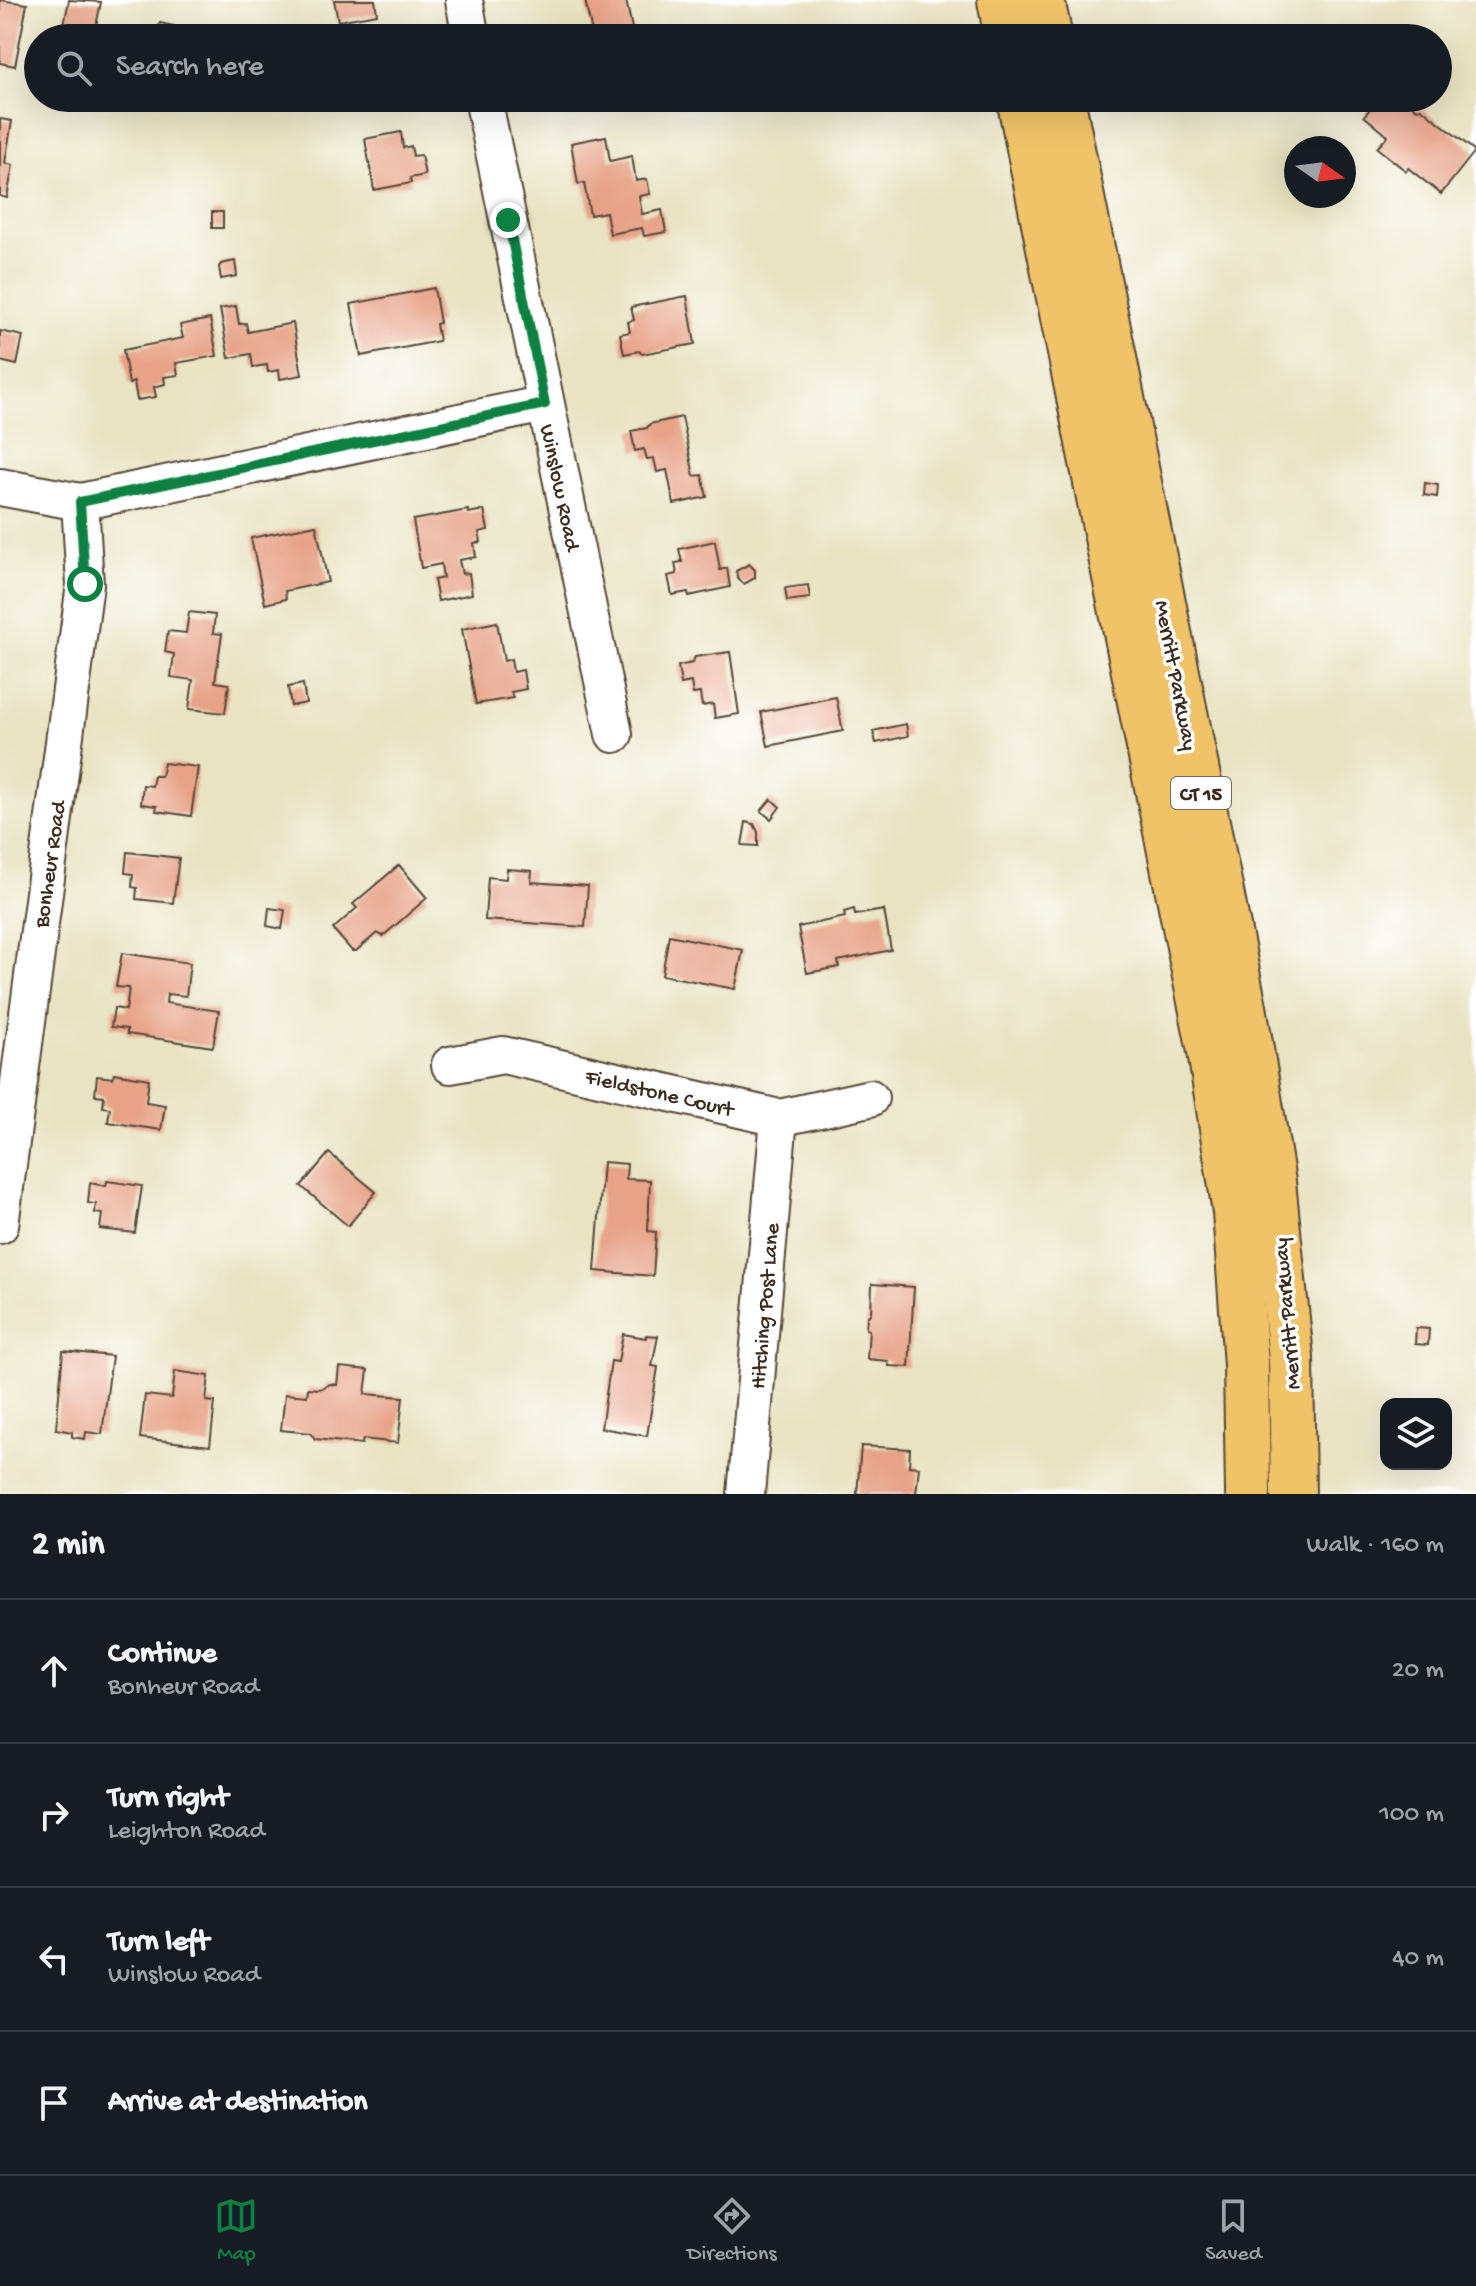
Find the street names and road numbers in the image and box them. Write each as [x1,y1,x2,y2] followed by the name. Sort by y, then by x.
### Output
[532,422,585,555] street label: Winslow Road
[1147,599,1201,753] street label: Merritt Parkway
[1171,777,1231,809] road number: CT 15
[30,797,74,931] street label: Bonheur Road
[582,1065,738,1125] street label: Fieldstone Court
[747,1222,787,1390] street label: Hitching Post Lane
[1269,1237,1309,1391] street label: Merritt Parkway

